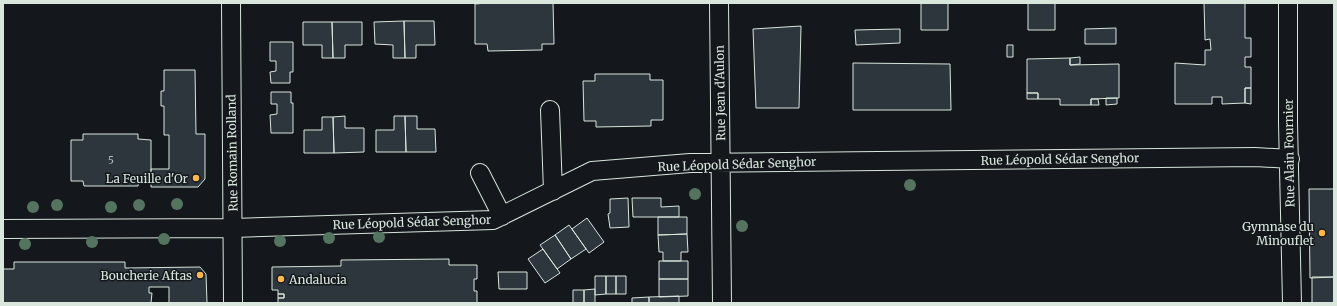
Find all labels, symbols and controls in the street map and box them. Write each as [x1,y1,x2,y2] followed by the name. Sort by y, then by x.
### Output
[712,45,728,141] street label: Rue Jean d'Aulon
[223,94,241,212] street label: Rue Romain Rolland
[1281,98,1297,207] street label: Rue Alain Fournier
[981,150,1140,168] street label: Rue Léopold Sédar Senghor
[108,154,114,167] house number: 5
[657,154,817,174] street label: Rue Léopold Sédar Senghor
[106,171,189,186] place label: La Feuille d'Or
[191,173,201,183] marker: La Feuille d'Or
[332,212,492,232] street label: Rue Léopold Sédar Senghor
[1242,219,1314,248] place label: Gymnase du Minouflet
[1317,228,1327,238] marker: Gymnase du Minouflet
[100,268,192,283] place label: Boucherie Aftas
[195,270,205,280] marker: Boucherie Aftas
[288,272,347,287] place label: Andalucia
[276,274,286,284] marker: Andalucia

